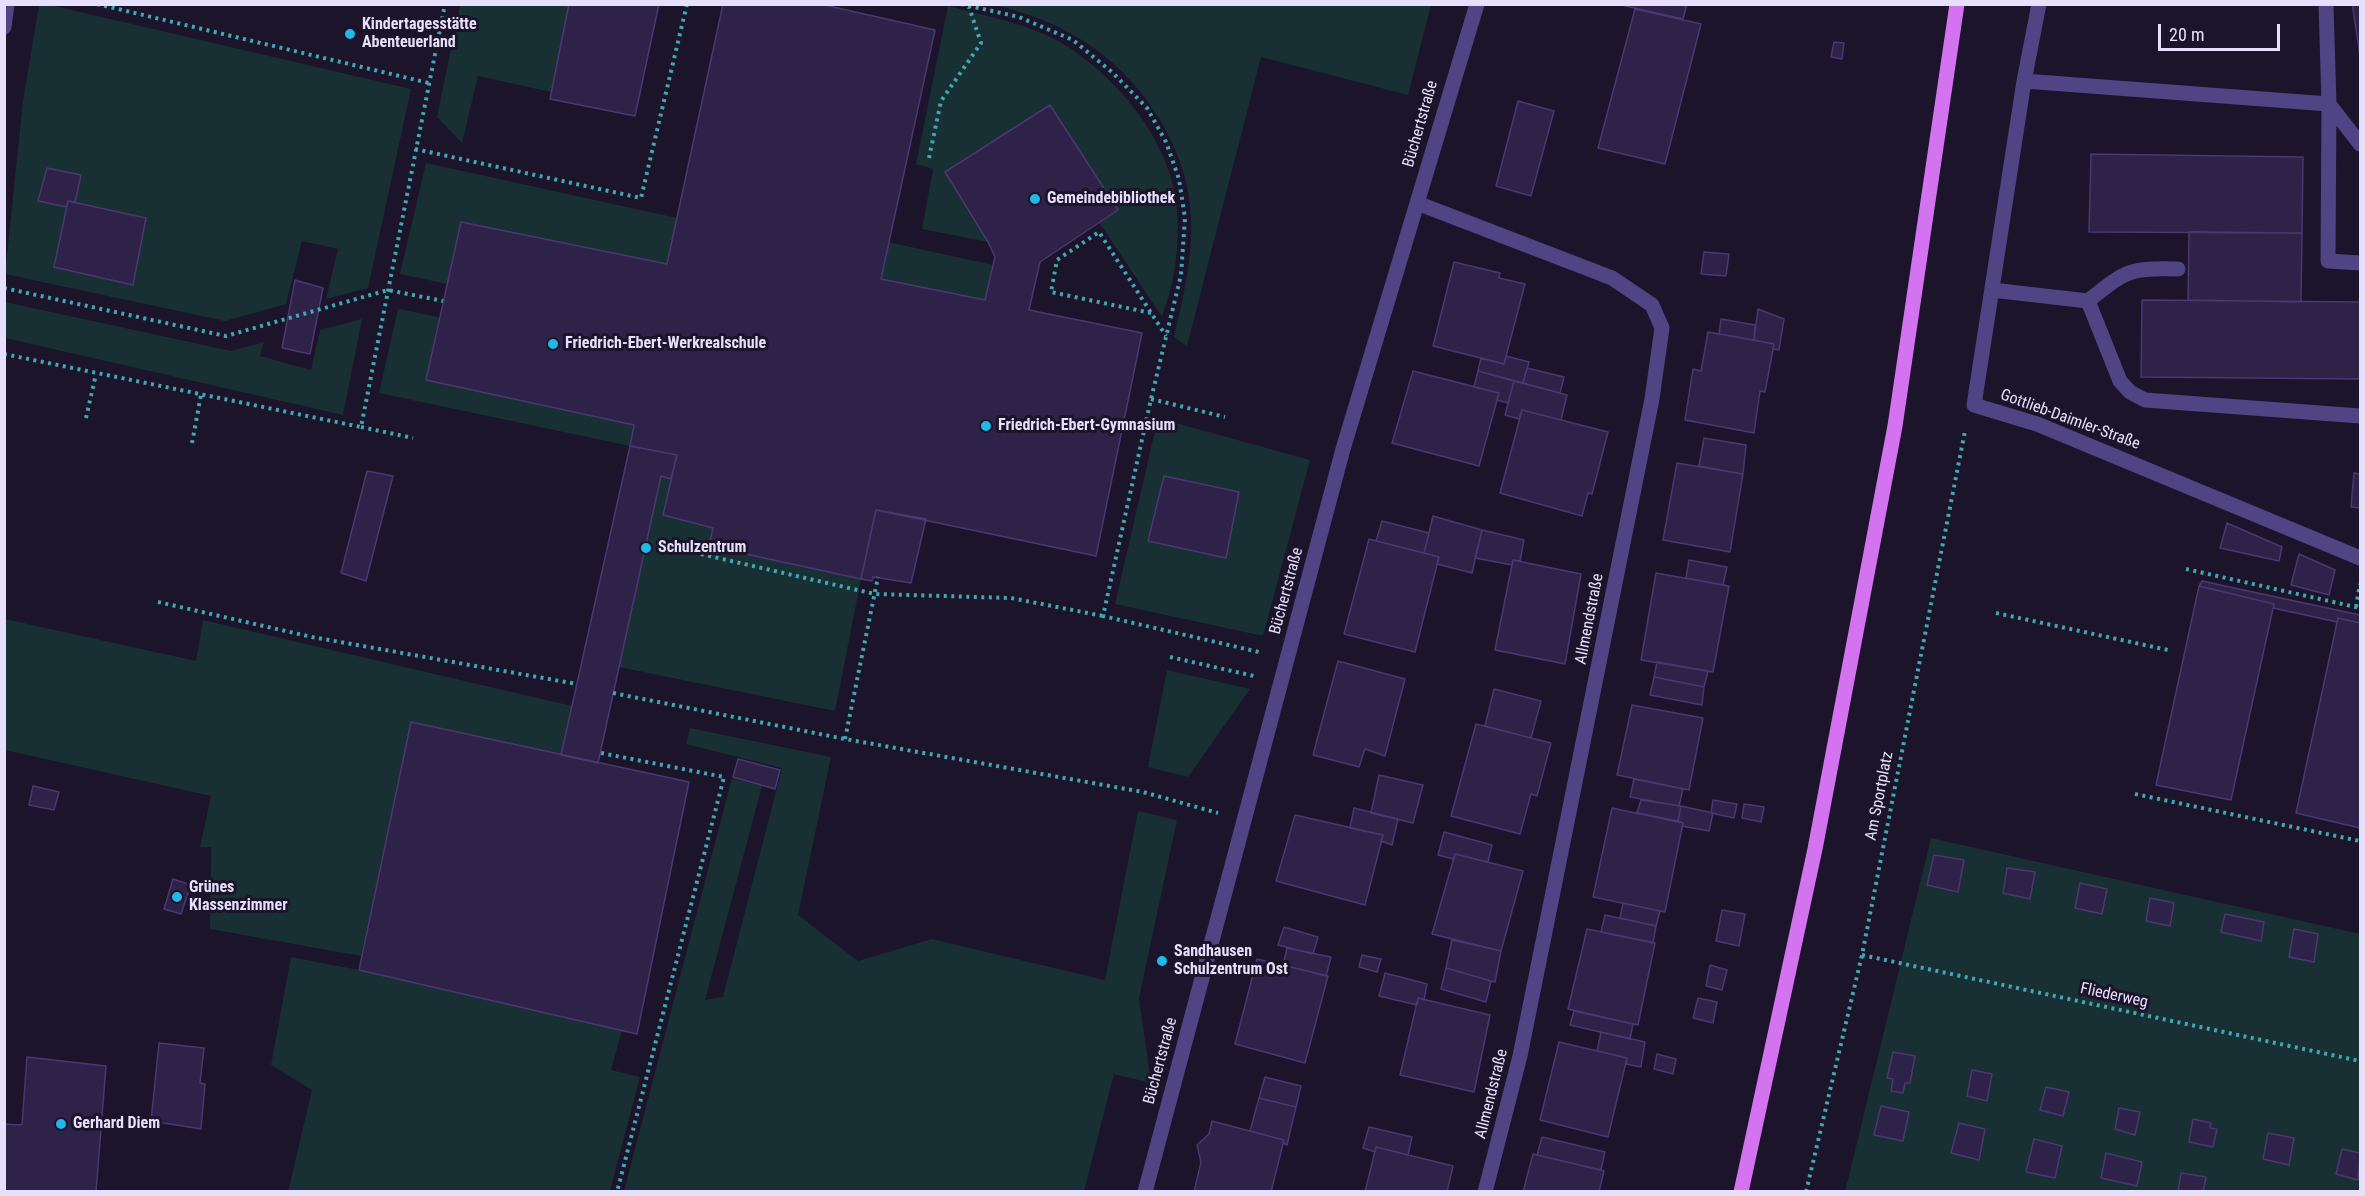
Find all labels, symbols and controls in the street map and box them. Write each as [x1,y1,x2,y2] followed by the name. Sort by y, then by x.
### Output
[2161,12,2282,50] scale bar
[362,15,477,53] place label: Kindertagesstätte Abenteuerland
[2169,24,2204,45] text: 20 m
[343,27,357,41] marker: Kindertagesstätte Abenteuerland
[1399,78,1443,170] street label: Büchertstraße
[1047,189,1175,209] place label: Gemeindebibliothek
[1028,192,1042,206] marker: Gemeindebibliothek
[565,334,766,354] place label: Friedrich-Ebert-Werkrealschule
[546,337,560,351] marker: Friedrich-Ebert-Werkrealschule
[1998,386,2142,454] street label: Gottlieb-Daimler-Straße
[998,416,1175,436] place label: Friedrich-Ebert-Gymnasium
[979,419,993,433] marker: Friedrich-Ebert-Gymnasium
[658,538,746,558] place label: Schulzentrum
[639,541,653,555] marker: Schulzentrum
[1266,545,1308,637] street label: Büchertstraße
[1572,572,1608,666] street label: Allmendstraße
[1862,750,1898,842] street label: Am Sportplatz
[189,878,287,916] place label: Grünes Klassenzimmer
[170,890,184,904] marker: Grünes Klassenzimmer
[1174,942,1288,980] place label: Sandhausen Schulzentrum Ost
[1155,954,1169,968] marker: Sandhausen Schulzentrum Ost
[2078,979,2150,1013] street label: Fliederweg
[1140,1015,1182,1107] street label: Büchertstraße
[1472,1047,1512,1141] street label: Allmendstraße
[73,1114,160,1134] place label: Gerhard Diem
[54,1117,68,1131] marker: Gerhard Diem

